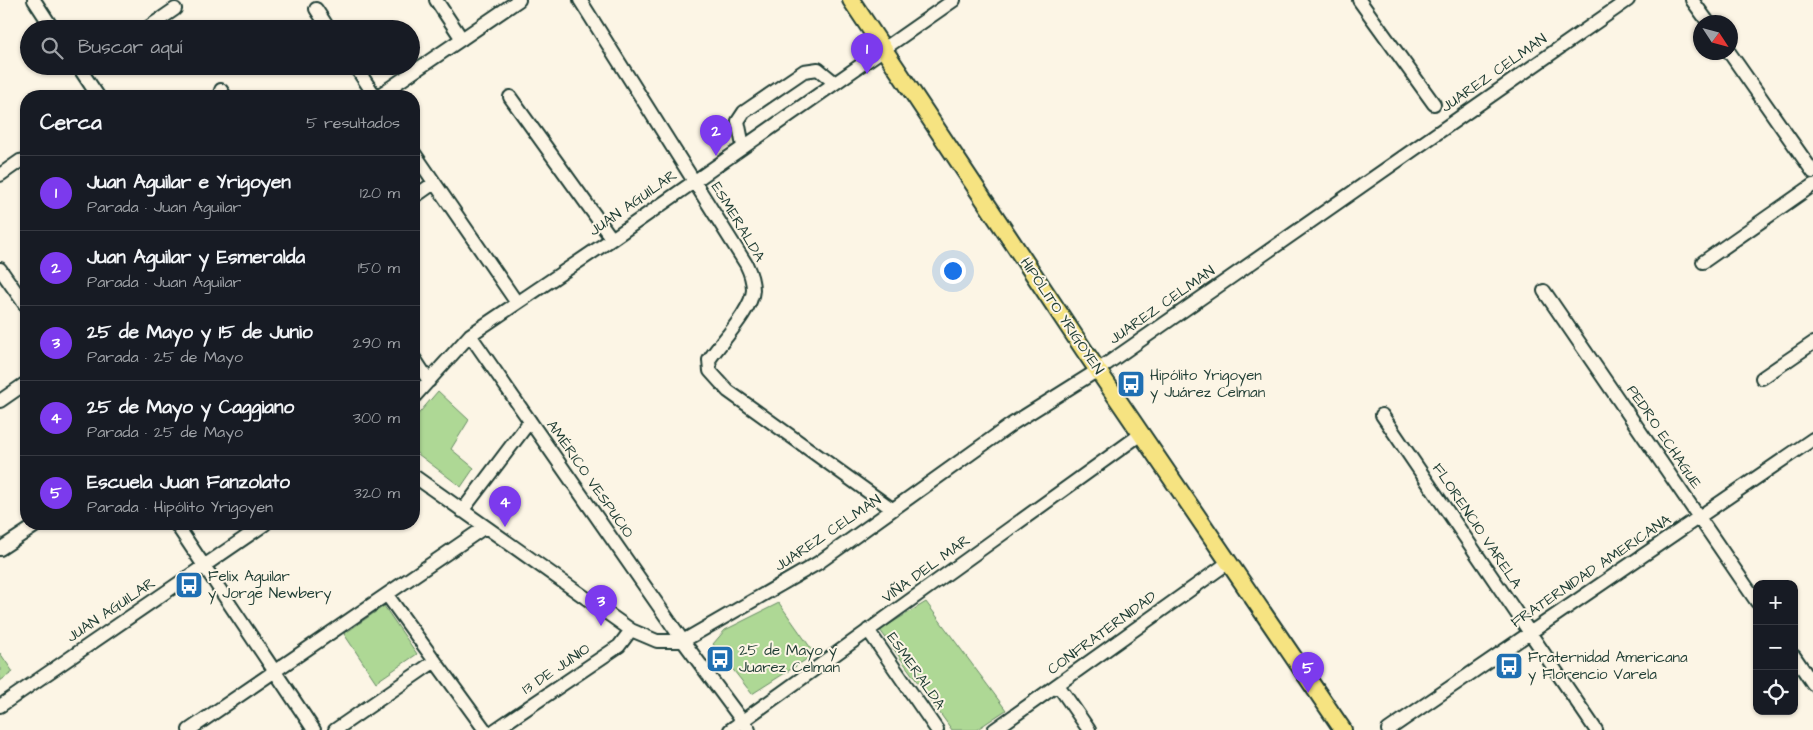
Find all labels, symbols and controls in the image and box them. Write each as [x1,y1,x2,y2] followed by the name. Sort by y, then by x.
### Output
[1693,15,1738,60] north arrow
[20,20,420,75] search box
[1437,29,1551,117] street label: JUAREZ CELMAN
[851,33,883,74] pin: 1
[38,34,66,62] icon: search
[78,34,182,61] text: Buscar aquí
[40,108,102,137] text: Cerca
[306,112,400,134] text: 5 resultados
[700,115,732,156] pin: 2
[585,165,681,241] street label: JUAN AGUILAR
[87,169,291,196] text: Juan Aguilar e Yrigoyen
[706,178,770,266] street label: ESMERALDA
[55,182,57,204] text: 1
[360,182,400,204] text: 120 m
[87,196,241,218] text: Parada · Juan Aguilar
[87,244,305,271] text: Juan Aguilar y Esmeralda
[1015,253,1109,379] street label: HIPÓLITO YRIGOYEN
[51,257,61,279] text: 2
[358,257,400,279] text: 150 m
[940,258,966,284] your location
[1105,261,1219,349] street label: JUAREZ CELMAN
[87,271,241,293] text: Parada · Juan Aguilar
[87,319,313,346] text: 25 de Mayo y 15 de Junio
[52,332,60,354] text: 3
[353,332,400,354] text: 290 m
[87,346,243,368] text: Parada · 25 de Mayo
[1150,365,1266,404] place label: Hipólito Yrigoyen y Juárez Celman
[1116,369,1146,399] bus stop icon: Hipólito Yrigoyen y Juárez Celman
[1622,381,1707,493] street label: PEDRO ECHAGUE
[87,394,294,421] text: 25 de Mayo y Caggiano
[51,407,61,429] text: 4
[353,407,400,429] text: 300 m
[541,416,639,542] street label: AMÉRICO VESPUCIO
[87,421,243,443] text: Parada · 25 de Mayo
[1427,459,1527,593] street label: FLORENCIO VARELA
[87,469,290,496] text: Escuela Juan Fanzolato
[50,482,62,504] text: 5
[354,482,400,504] text: 320 m
[489,486,521,527] pin: 4
[770,489,886,577] street label: JUAREZ CELMAN
[87,496,273,518] text: Parada · Hipólito Yrigoyen
[1507,509,1676,633] street label: FRATERNIDAD AMERICANA
[878,530,974,608] street label: VIÑA DEL MAR
[208,566,331,605] place label: Felix Aguilar y Jorge Newbery
[174,570,204,600] bus stop icon: Felix Aguilar y Jorge Newbery
[63,573,159,647] street label: JUAN AGUILAR
[1753,580,1798,715] map controls
[1753,580,1798,625] button: +
[585,585,617,626] pin: 3
[1043,586,1161,680] street label: CONFRATERNIDAD
[1753,625,1798,670] button: −
[882,628,951,714] street label: ESMERALDA
[518,638,594,700] street label: 13 DE JUNIO
[739,640,840,678] place label: 25 de Mayo y Juarez Celman
[705,644,735,674] bus stop icon: 25 de Mayo y Juarez Celman
[1528,647,1688,686] place label: Fraternidad Americana y Florencio Varela
[1494,651,1524,681] bus stop icon: Fraternidad Americana y Florencio Varela
[1292,652,1324,693] pin: 5
[1753,670,1798,715] button: locate

